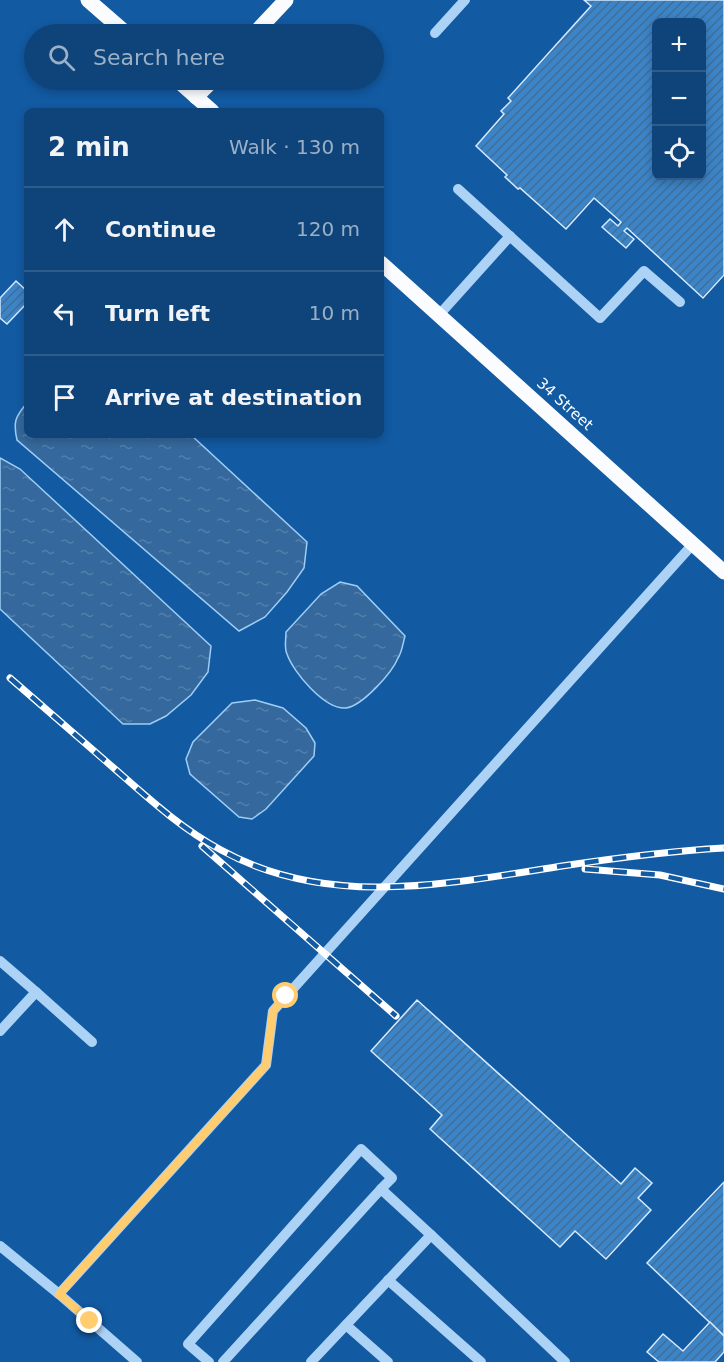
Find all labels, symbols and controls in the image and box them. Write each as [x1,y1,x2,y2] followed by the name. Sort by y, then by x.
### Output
[652,18,706,180] map controls
[652,18,706,72] button: +
[24,24,384,90] search box
[45,41,78,74] icon: search
[93,45,225,70] text: Search here
[652,72,706,126] button: −
[652,126,706,180] button: locate
[48,132,130,162] text: 2 min
[229,135,360,159] text: Walk · 130 m
[48,213,81,246] icon: ahead
[105,217,216,242] text: Continue
[296,217,360,241] text: 120 m
[48,297,81,330] icon: left
[105,301,210,326] text: Turn left
[309,301,360,325] text: 10 m
[533,374,597,434] street label: 34 Street
[48,381,81,414] icon: arrive
[105,385,362,410] text: Arrive at destination
[272,982,298,1008] route start
[76,1307,102,1333] route end

